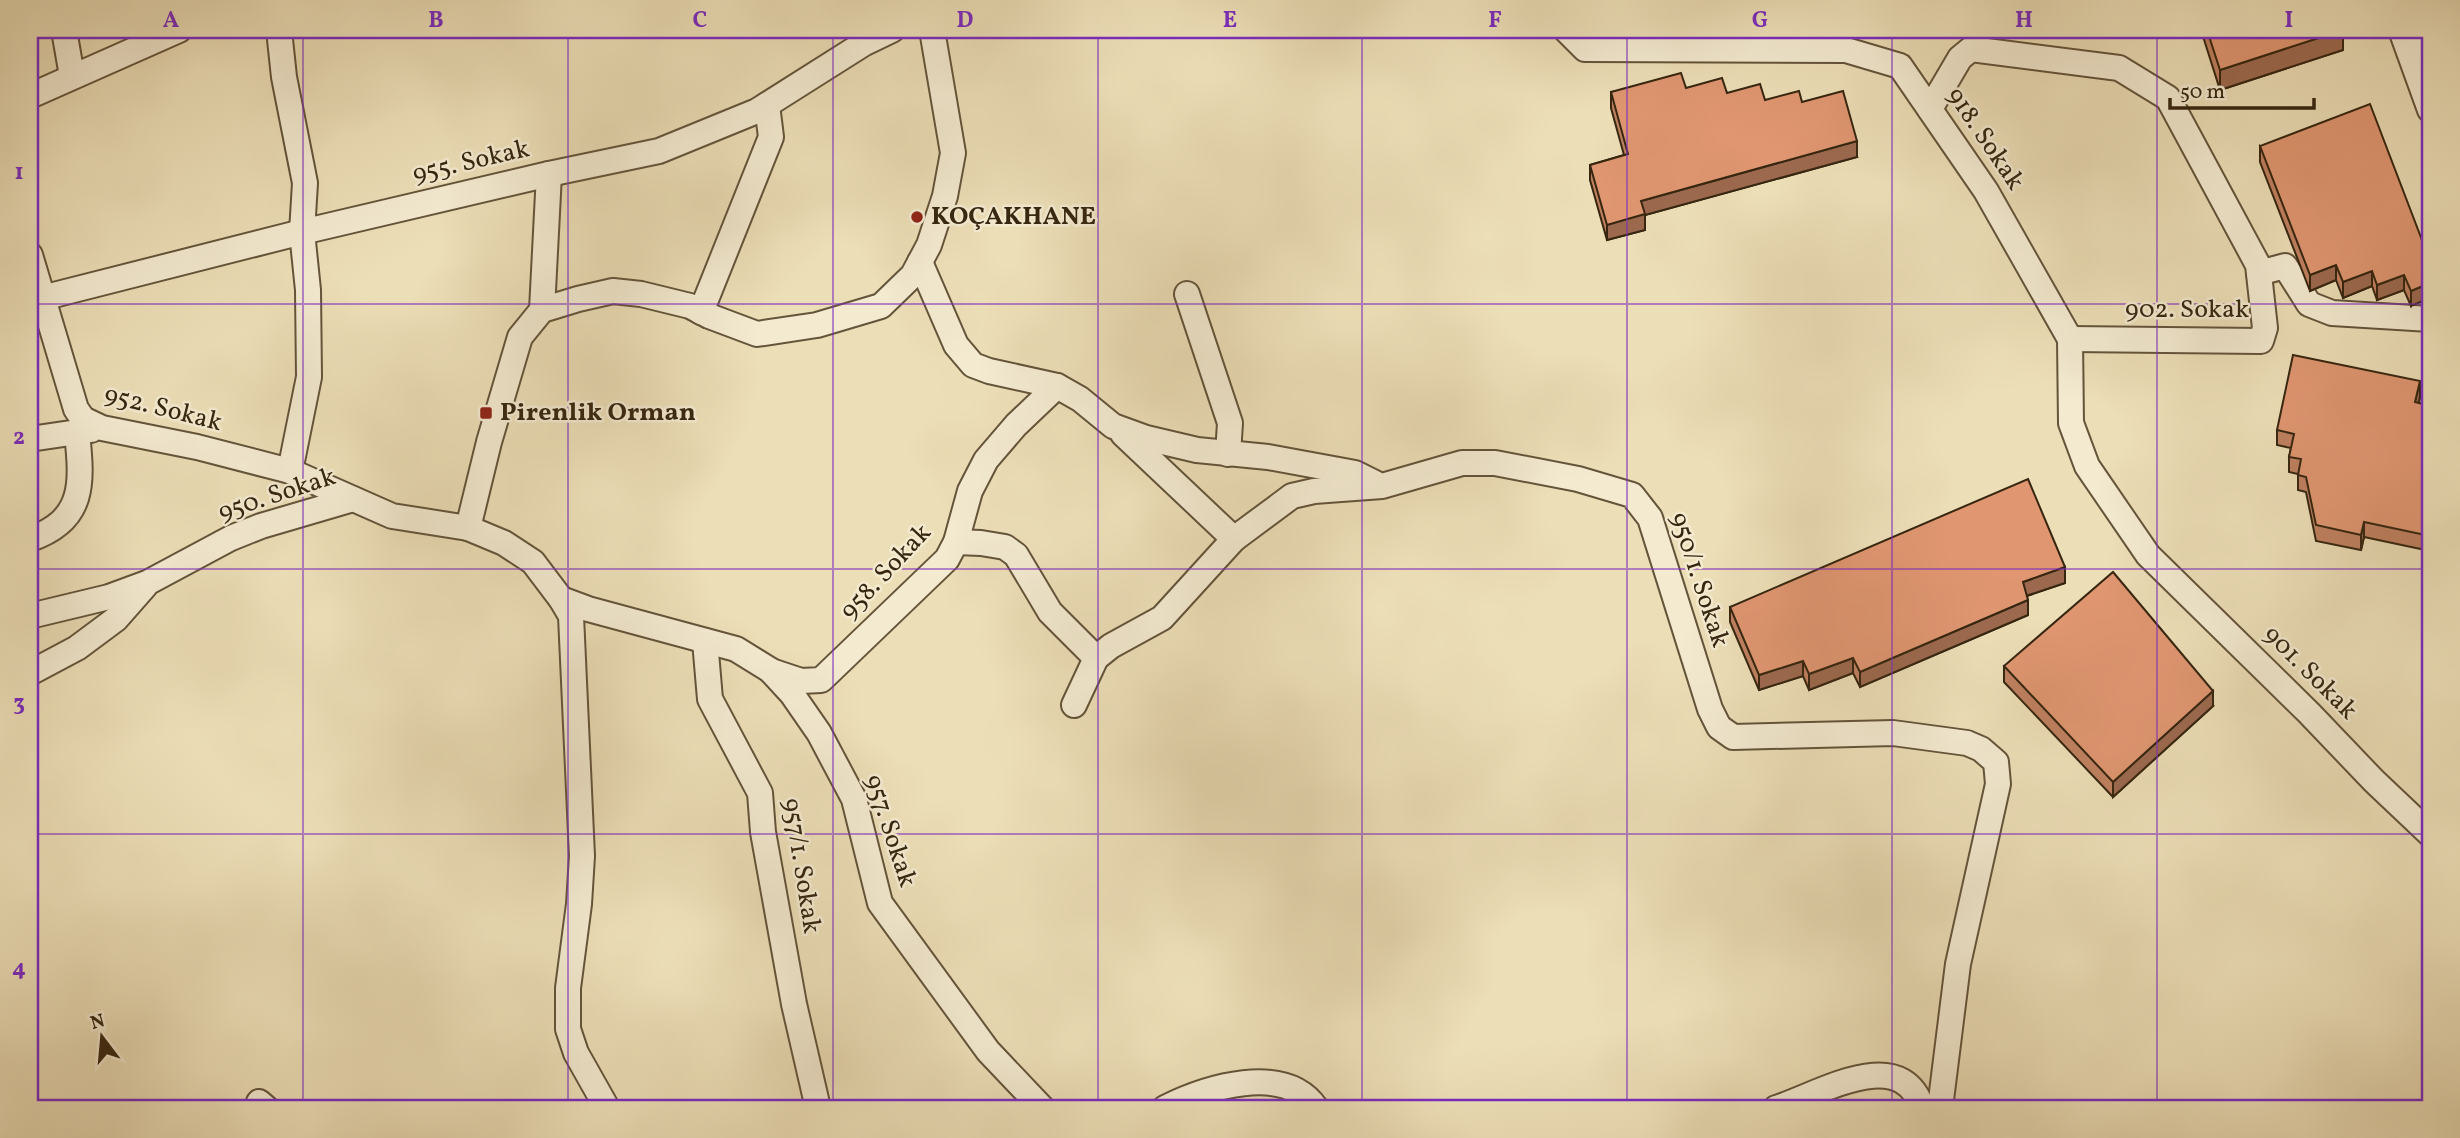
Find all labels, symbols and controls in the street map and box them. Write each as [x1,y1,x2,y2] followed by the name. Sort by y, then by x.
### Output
[163,5,179,37] text: A
[428,5,444,37] text: B
[693,5,707,37] text: C
[957,5,974,37] text: D
[1223,5,1237,37] text: E
[1488,5,1502,37] text: F
[1752,5,1768,37] text: G
[2015,5,2033,37] text: H
[2285,5,2293,37] text: I
[2170,66,2313,110] scale bar
[2180,78,2225,107] text: 50 m
[1937,80,2033,198] street label: 918. Sokak
[409,131,533,193] street label: 955. Sokak
[14,157,24,189] text: 1
[931,199,1096,235] place label: KOÇAKHANE
[909,209,925,225] marker: KOÇAKHANE
[2125,292,2249,328] street label: 902. Sokak
[100,377,226,441] street label: 952. Sokak
[500,395,696,431] place label: Pirenlik Orman
[478,405,494,421] marker: Pirenlik Orman
[13,422,25,454] text: 2
[214,459,340,531] street label: 950. Sokak
[1660,508,1738,652] street label: 950/1. Sokak
[832,516,940,628] street label: 958. Sokak
[2255,618,2365,728] street label: 901. Sokak
[13,688,25,720] text: 3
[855,770,925,892] street label: 957. Sokak
[773,796,829,936] street label: 957/1. Sokak
[12,953,26,985] text: 4
[66,1002,136,1072] north arrow
[88,1008,108,1037] text: N

